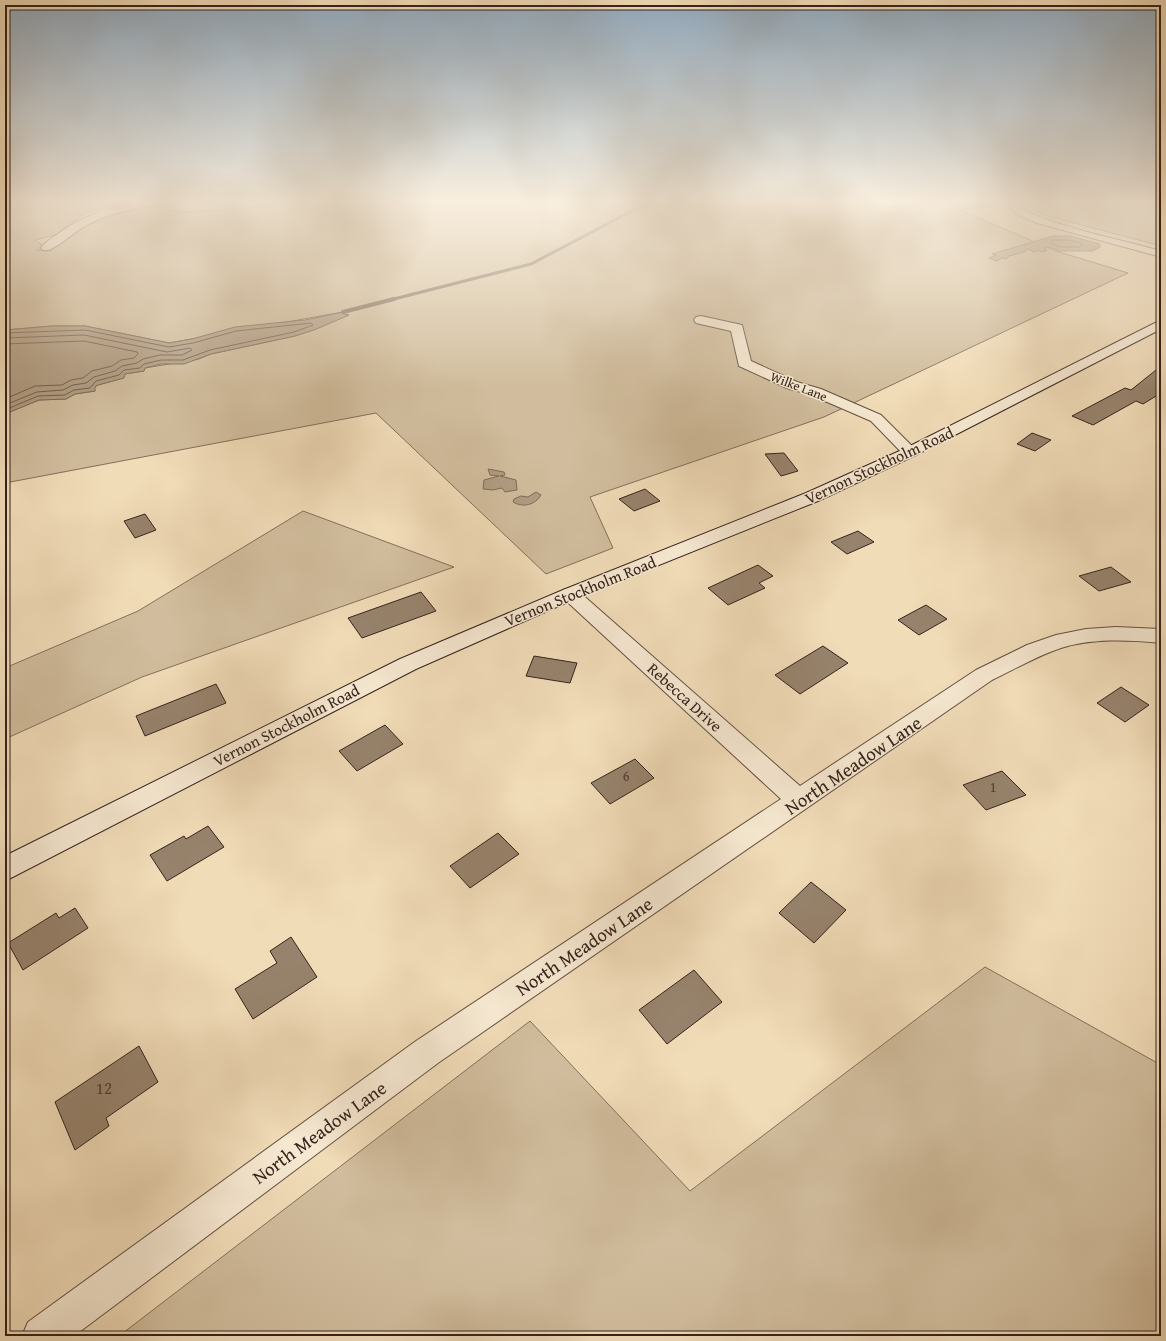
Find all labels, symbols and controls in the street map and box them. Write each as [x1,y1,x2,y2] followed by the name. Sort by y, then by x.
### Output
[768,367,830,406] street label: Wilke Lane
[801,420,958,510] street label: Vernon Stockholm Road
[501,549,660,632] street label: Vernon Stockholm Road
[642,657,728,737] street label: Rebecca Drive
[209,677,364,772] street label: Vernon Stockholm Road
[779,709,927,821] street label: North Meadow Lane
[623,766,630,786] house number: 6
[990,777,996,797] house number: 1
[510,890,658,1002] street label: North Meadow Lane
[246,1074,392,1190] street label: North Meadow Lane
[96,1075,112,1100] house number: 12

